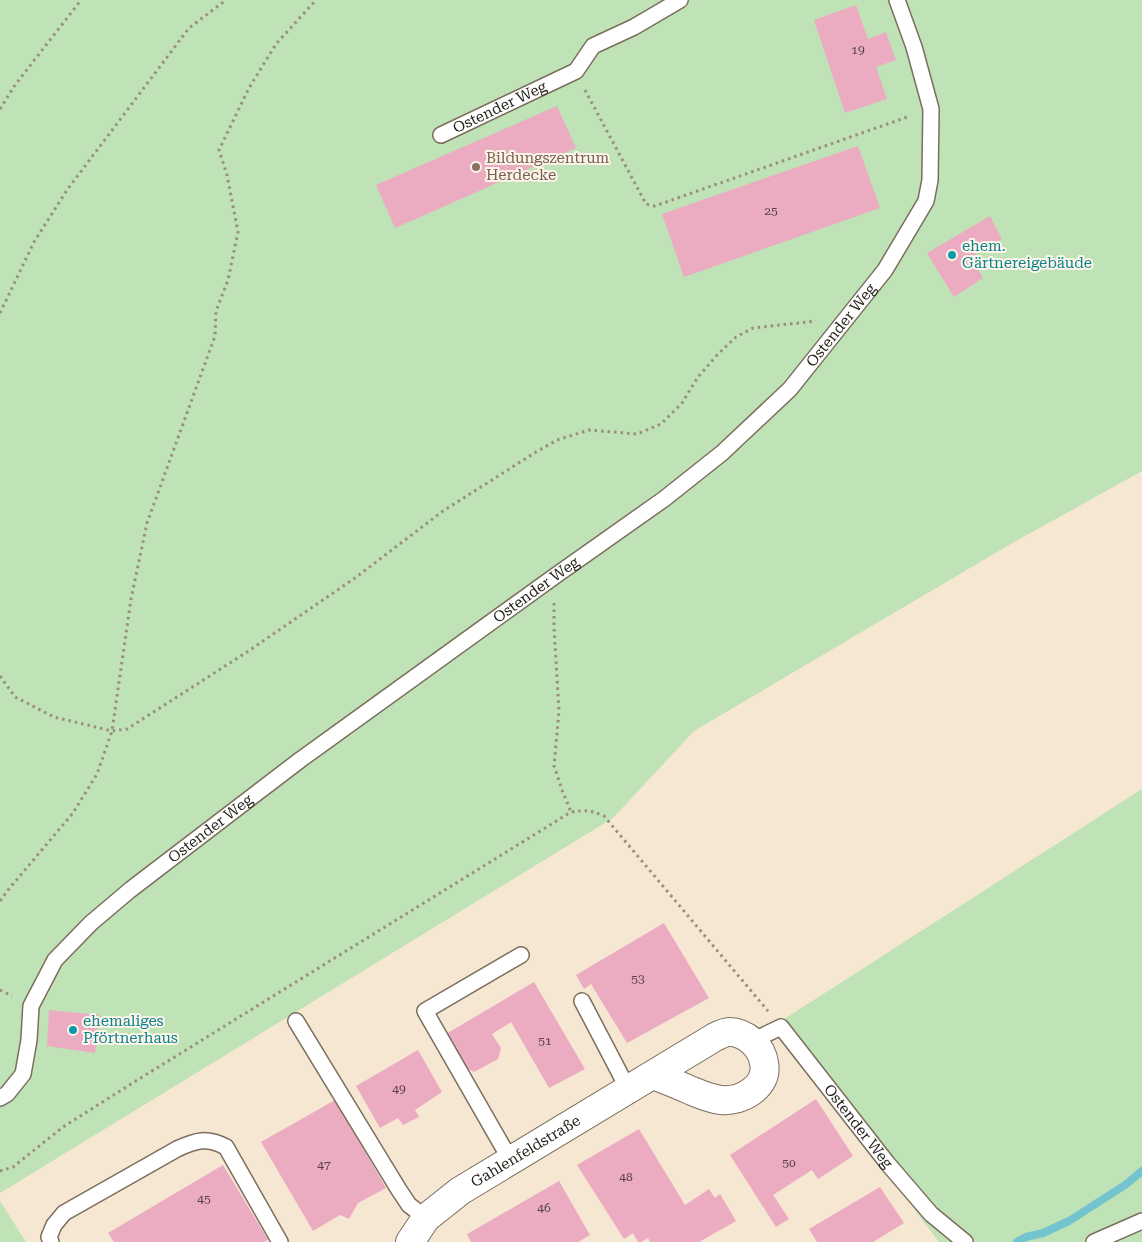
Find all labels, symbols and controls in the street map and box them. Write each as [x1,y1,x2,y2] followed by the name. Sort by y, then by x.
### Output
[851,43,865,57] house number: 19
[450,77,550,137] street label: Ostender Weg
[486,149,610,184] place label: Bildungszentrum Herdecke
[470,161,482,173] marker: Bildungszentrum Herdecke
[764,204,778,218] house number: 25
[962,237,1092,272] place label: ehem. Gärtnereigebäude
[946,249,958,261] marker: ehem. Gärtnereigebäude
[802,279,880,370] street label: Ostender Weg
[490,553,583,627] street label: Ostender Weg
[165,790,257,867] street label: Ostender Weg
[631,972,645,986] house number: 53
[83,1012,178,1047] place label: ehemaliges Pförtnerhaus
[67,1024,79,1036] marker: ehemaliges Pförtnerhaus
[538,1034,552,1048] house number: 51
[820,1081,897,1172] street label: Ostender Weg
[392,1082,406,1096] house number: 49
[468,1111,584,1191] street label: Gahlenfeldstraße
[782,1156,796,1170] house number: 50
[317,1158,331,1172] house number: 47
[619,1170,633,1184] house number: 48
[197,1192,211,1206] house number: 45
[537,1201,551,1215] house number: 46

